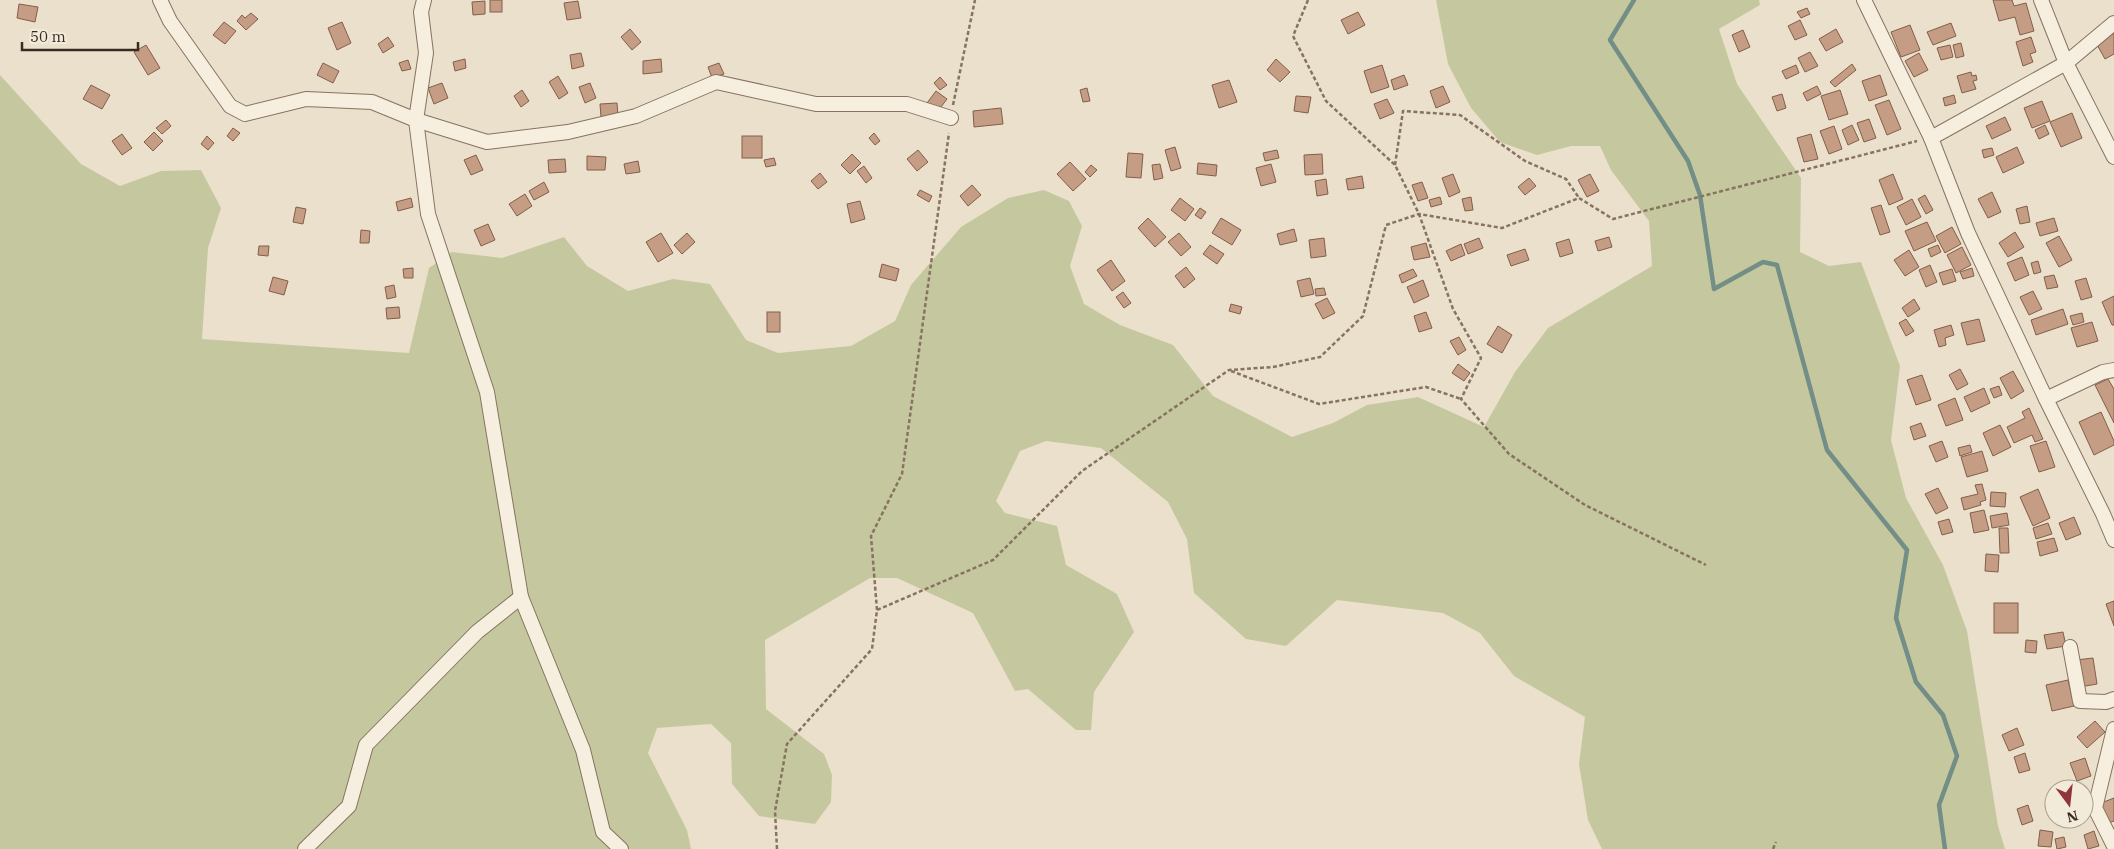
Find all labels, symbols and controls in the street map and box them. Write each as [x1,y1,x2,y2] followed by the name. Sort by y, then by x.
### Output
[22,20,139,52] scale bar
[30,27,66,46] text: 50 m
[2044,779,2094,829] north arrow
[2065,806,2080,827] text: N

